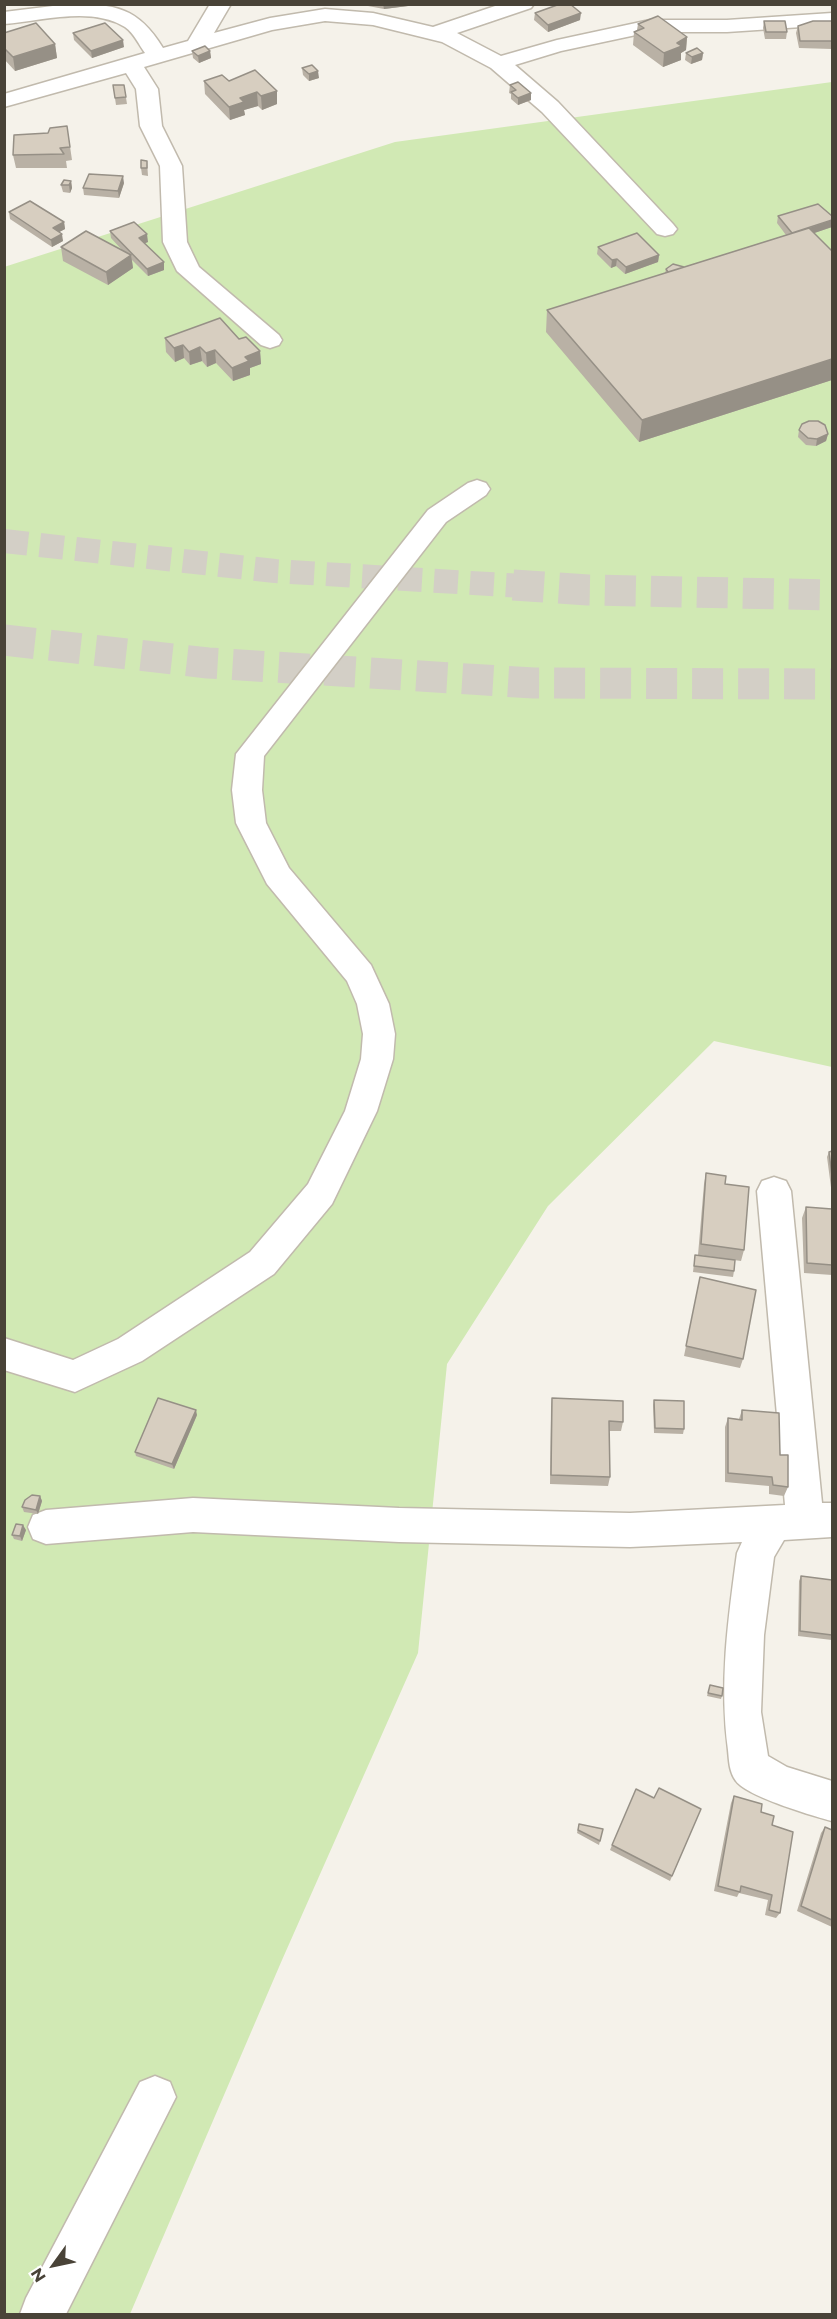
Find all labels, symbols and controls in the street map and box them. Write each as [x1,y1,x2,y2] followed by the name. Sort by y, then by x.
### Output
[24,2235,84,2295] north arrow
[27,2264,50,2286] text: N

